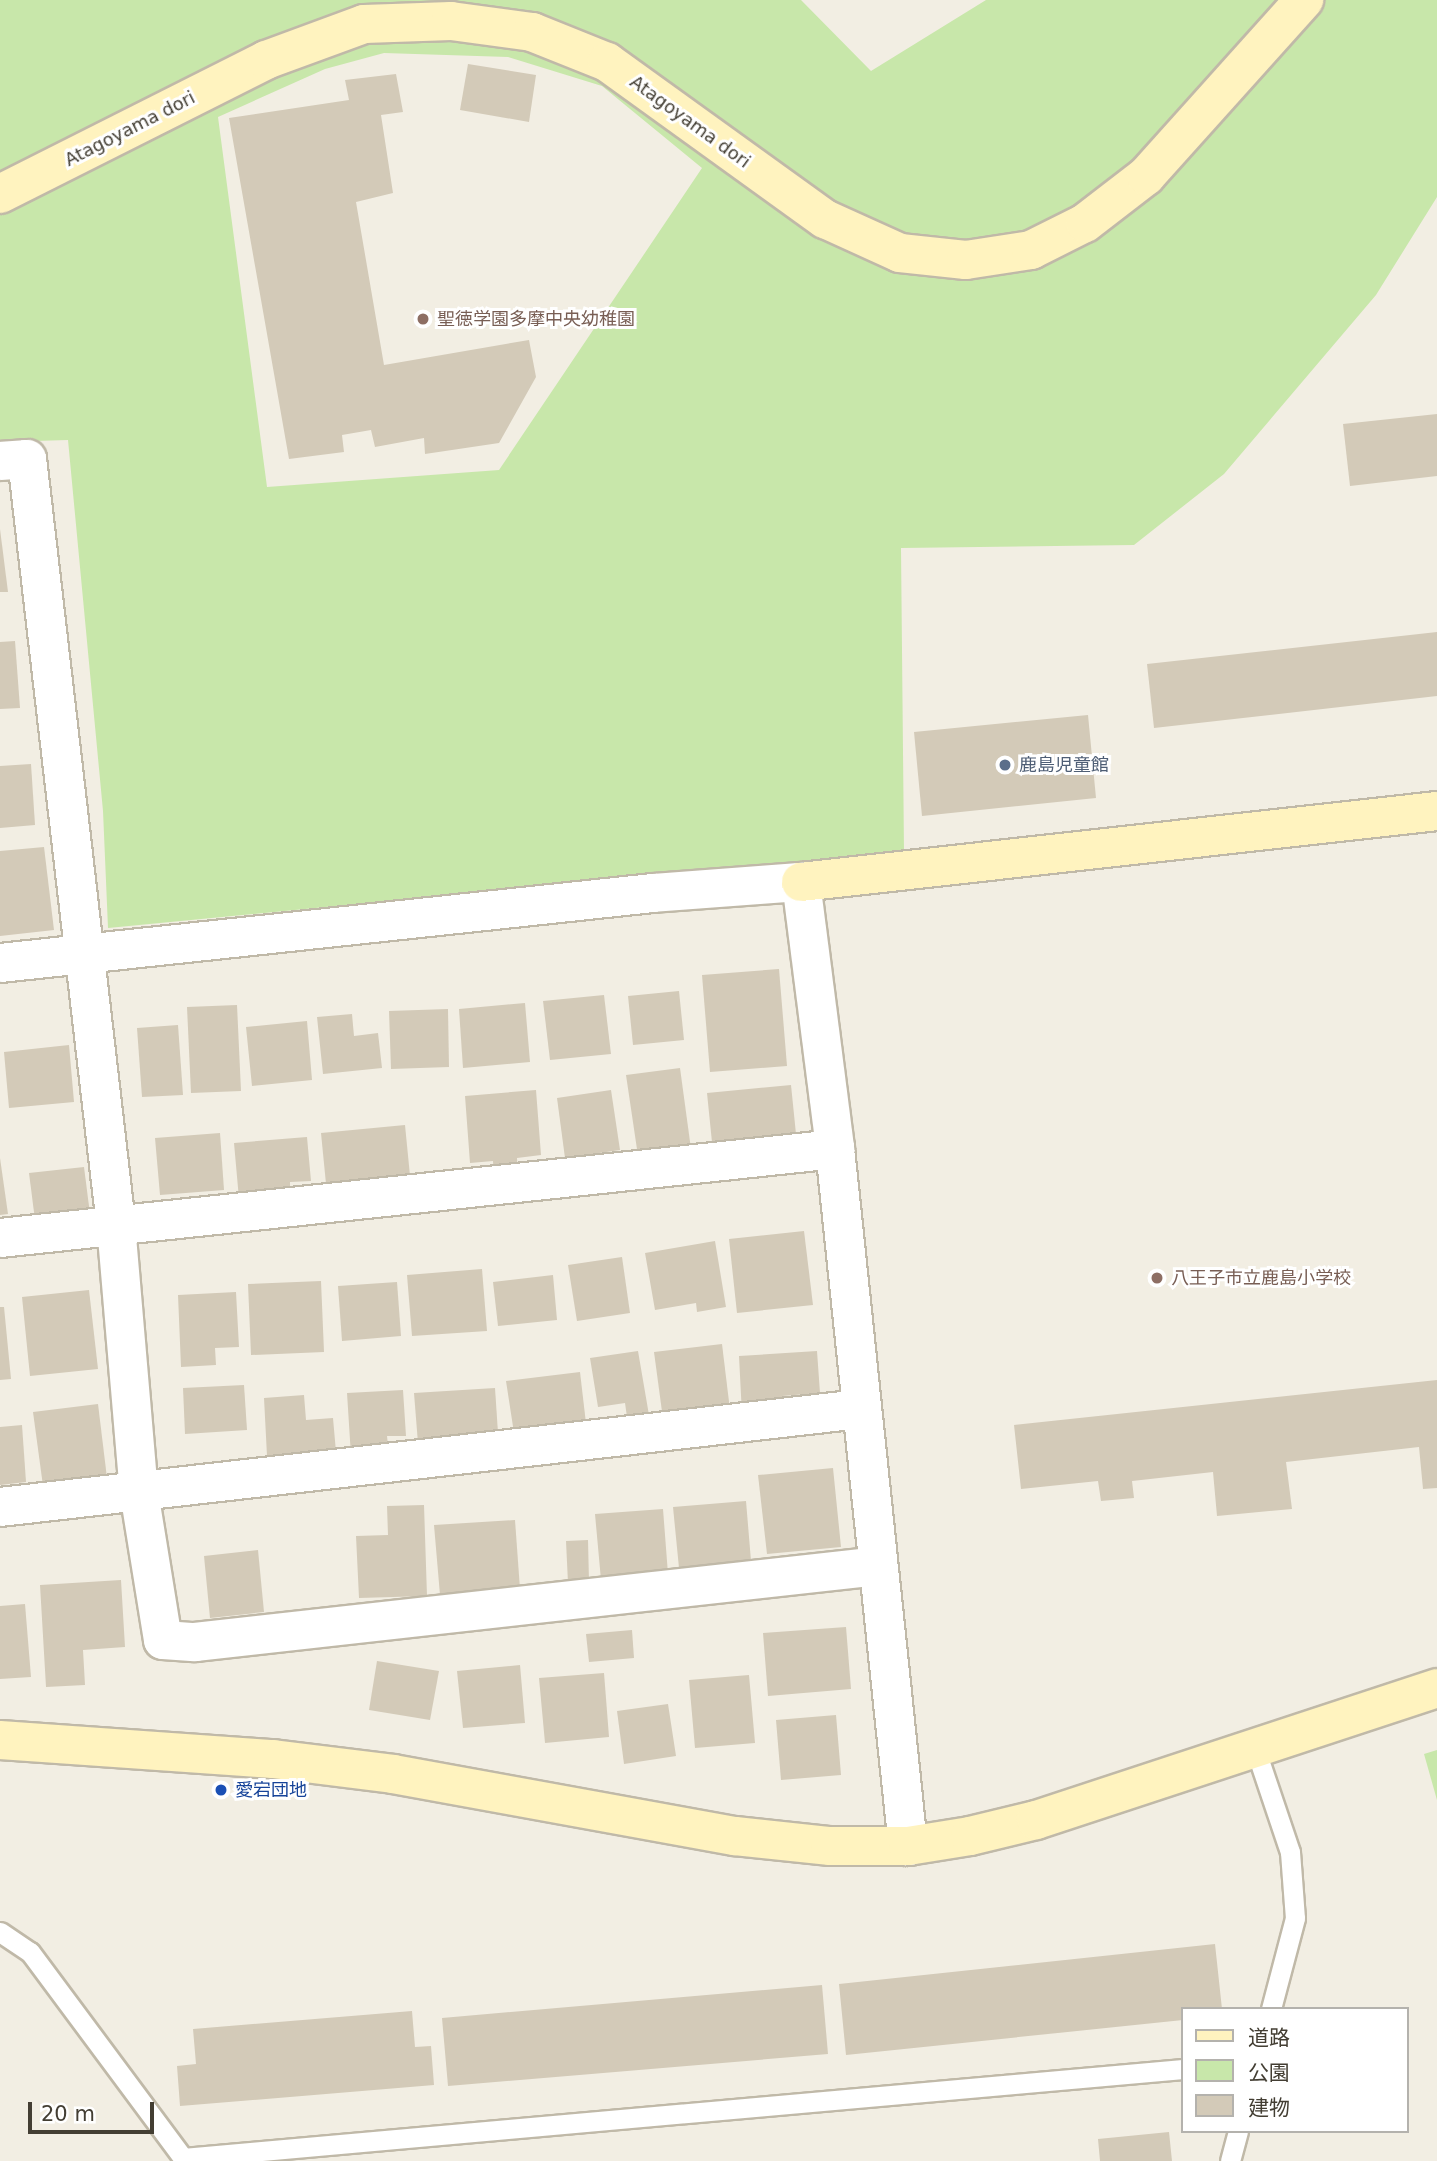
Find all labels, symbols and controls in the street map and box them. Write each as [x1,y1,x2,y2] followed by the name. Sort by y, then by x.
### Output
[626,71,754,173] street label: Atagoyama dori
[61,87,199,171] street label: Atagoyama dori
[437,308,635,330] place label: 聖徳学園多摩中央幼稚園
[415,311,431,327] marker: 聖徳学園多摩中央幼稚園
[1019,754,1109,776] place label: 鹿島児童館
[997,757,1013,773] marker: 鹿島児童館
[1171,1267,1351,1289] place label: 八王子市立鹿島小学校
[1149,1270,1165,1286] marker: 八王子市立鹿島小学校
[235,1779,307,1801] place label: 愛宕団地
[213,1782,229,1798] marker: 愛宕団地
[1182,2007,1409,2133] legend
[1248,2026,1290,2050] text: 道路
[1248,2061,1290,2085] text: 公園
[32,2088,158,2132] scale bar
[1248,2096,1290,2120] text: 建物
[41,2102,95,2126] text: 20 m

